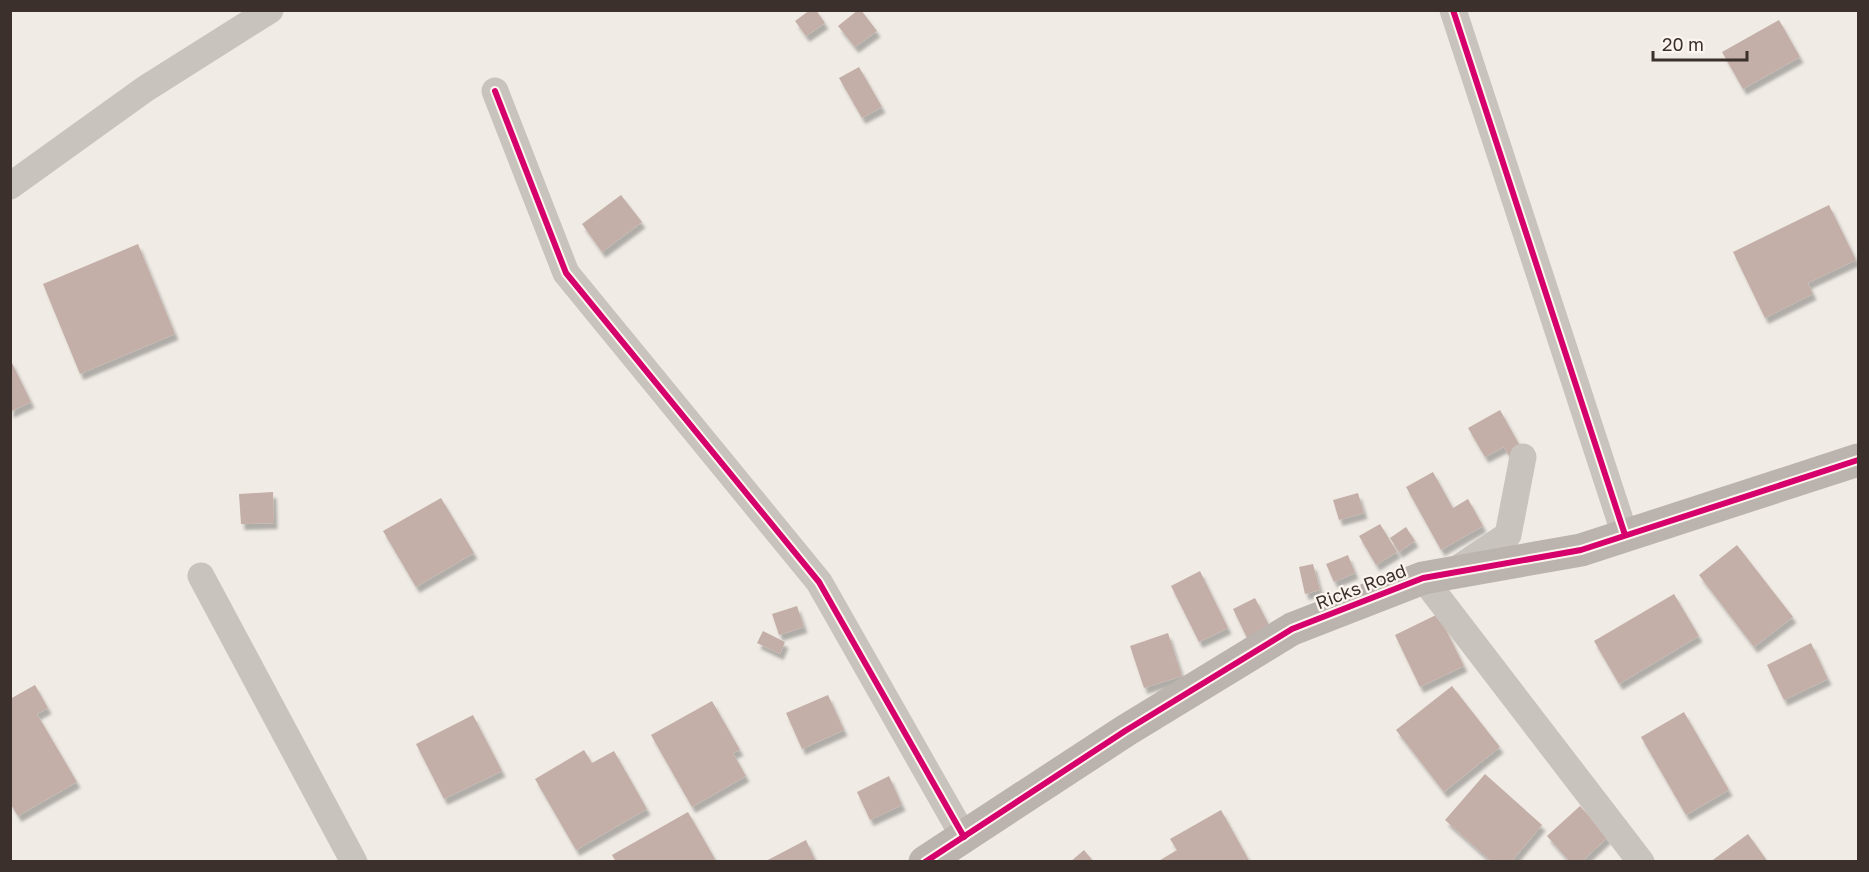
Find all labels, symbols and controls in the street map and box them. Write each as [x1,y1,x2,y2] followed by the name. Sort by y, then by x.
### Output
[1653,24,1748,62] scale bar
[1662,33,1704,55] text: 20 m
[1312,559,1409,613] street label: Ricks Road

